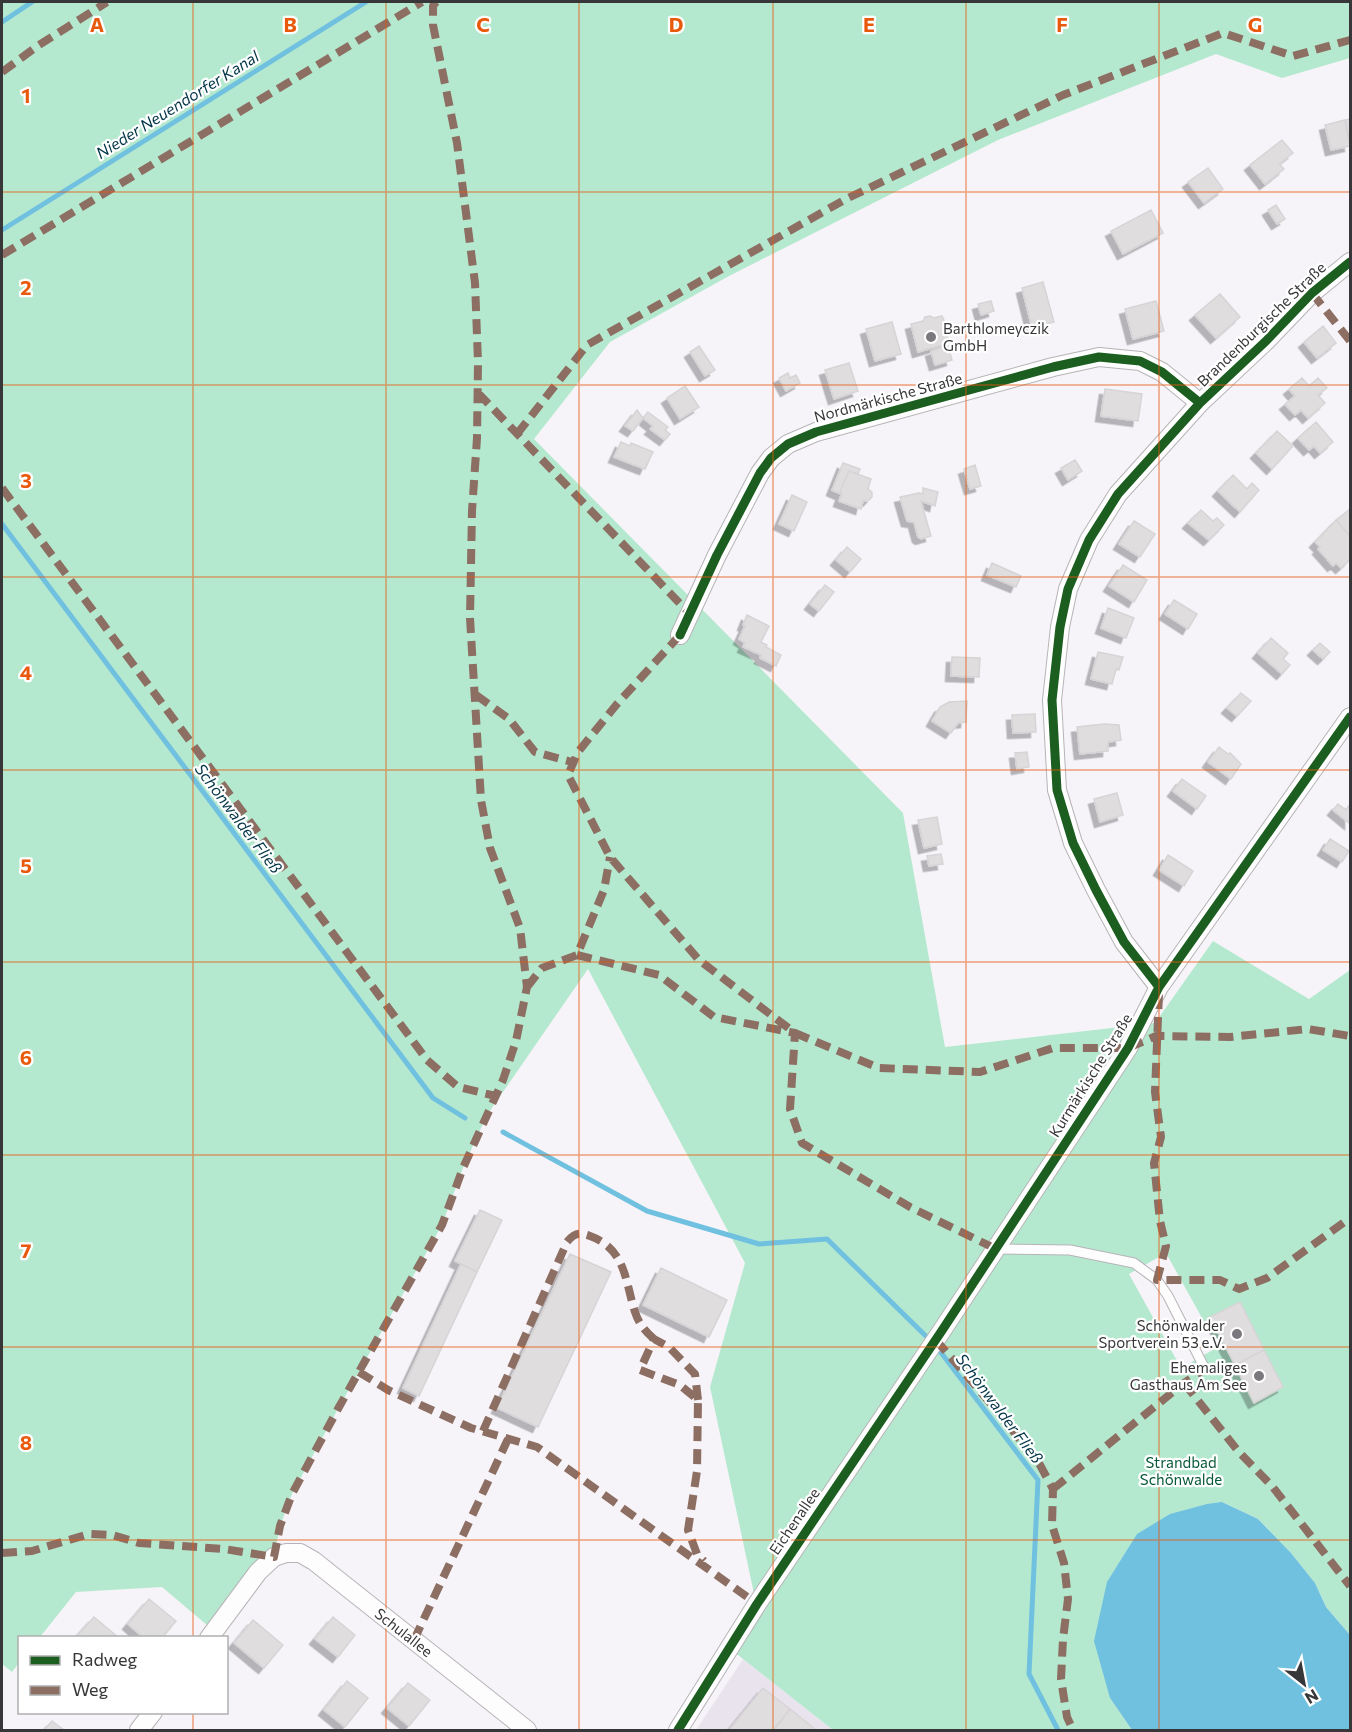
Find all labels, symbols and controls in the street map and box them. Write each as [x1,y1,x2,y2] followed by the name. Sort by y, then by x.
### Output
[90,12,104,36] text: A
[283,12,297,36] text: B
[476,12,490,36] text: C
[669,12,683,36] text: D
[863,12,875,36] text: E
[1056,12,1068,36] text: F
[1248,12,1262,36] text: G
[92,46,263,162] water label: Nieder Neuendorfer Kanal
[21,83,31,107] text: 1
[1193,258,1329,390] street label: Brandenburgische Straße
[20,275,32,299] text: 2
[943,319,1049,354] place label: Barthlomeyczik GmbH
[924,330,938,344] marker: Barthlomeyczik GmbH
[812,369,964,425] street label: Nordmärkische Straße
[20,468,32,492] text: 3
[20,660,32,684] text: 4
[192,759,287,877] water label: Schönwalder Fließ
[20,853,32,877] text: 5
[1045,1010,1135,1140] street label: Kurmärkische Straße
[20,1045,32,1069] text: 6
[21,1238,32,1262] text: 7
[1098,1316,1225,1351] place label: Schönwalder Sportverein 53 e.V.
[1230,1327,1244,1341] marker: Schönwalder Sportverein 53 e.V.
[953,1349,1048,1467] water label: Schönwalder Fließ
[1130,1358,1247,1393] place label: Ehemaliges Gasthaus Am See
[1252,1369,1266,1383] marker: Ehemaliges Gasthaus Am See
[20,1430,32,1454] text: 8
[1140,1453,1222,1488] park label: Strandbad Schönwalde
[765,1484,823,1558] street label: Eichenallee
[372,1604,437,1660] street label: Schulallee
[18,1636,228,1714] legend
[72,1648,137,1670] text: Radweg
[1274,1654,1334,1714] north arrow
[72,1678,109,1700] text: Weg
[1302,1686,1322,1709] text: N

